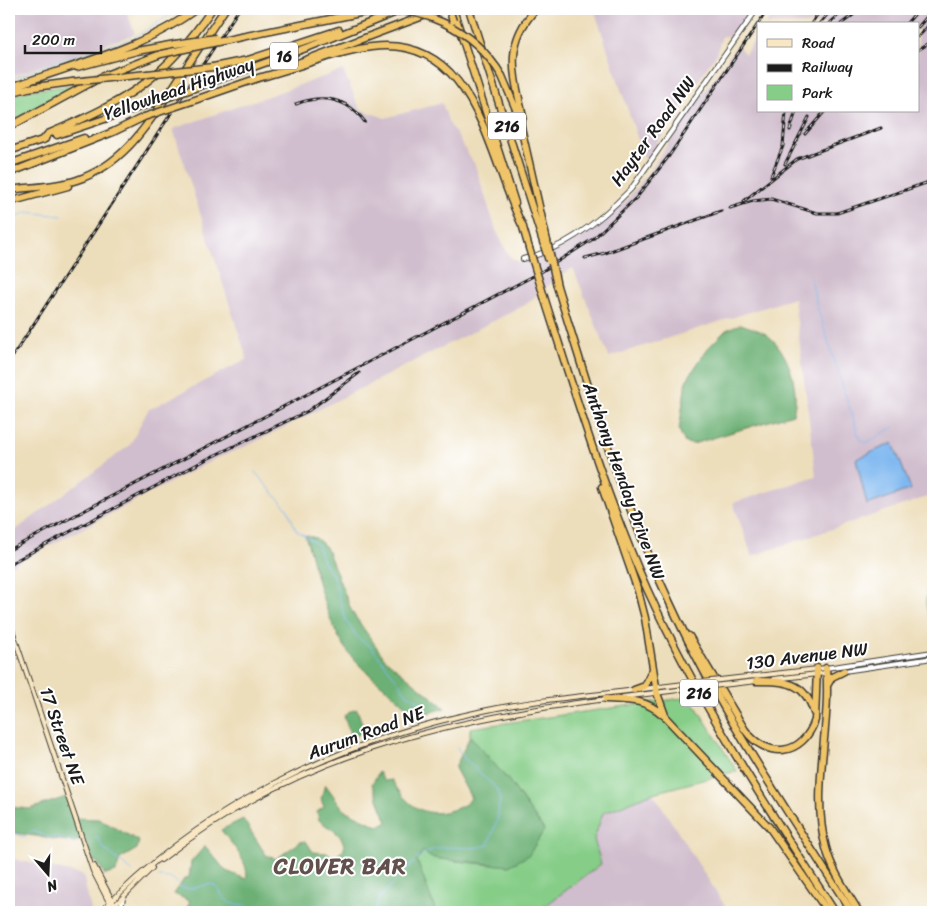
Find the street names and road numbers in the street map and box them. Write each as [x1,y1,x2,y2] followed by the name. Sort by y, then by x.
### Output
[270,42,298,70] road number: 16
[99,48,259,130] street label: Yellowhead Highway
[602,68,705,193] street label: Hayter Road NW
[488,112,526,140] road number: 216
[573,377,675,585] street label: Anthony Henday Drive NW
[744,633,871,679] street label: 130 Avenue NW
[680,680,718,706] road number: 216
[30,683,94,790] street label: 17 Street NE
[302,697,430,769] street label: Aurum Road NE

